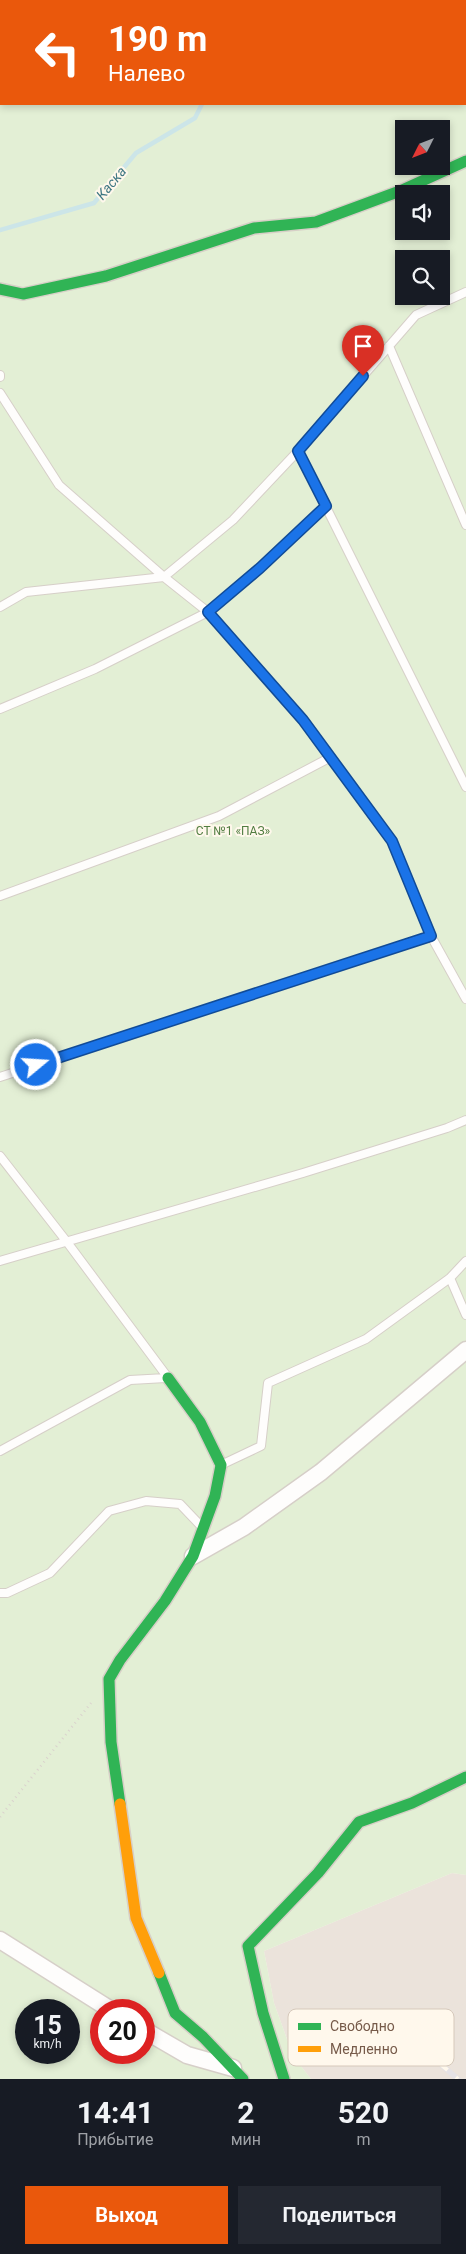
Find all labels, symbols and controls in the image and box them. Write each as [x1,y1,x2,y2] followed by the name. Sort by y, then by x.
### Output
[108,19,207,60] text: 190 m
[25,20,90,85] icon: left
[108,61,185,86] text: Налево
[395,120,450,175] north arrow
[395,120,450,305] map controls
[93,163,129,203] water label: Каска
[395,185,450,240] button: sound
[395,250,450,305] button: search
[342,325,384,376] pin
[349,332,377,360] icon: arrive
[196,824,271,838] park label: СТ №1 «ПАЗ»
[9,1038,61,1090] position arrow
[90,1999,155,2064] speed limit sign: 20
[288,2009,454,2066] legend
[33,2011,62,2040] text: 15
[330,2018,395,2034] text: Свободно
[33,2037,62,2051] text: km/h
[330,2041,398,2057] text: Медленно
[77,2095,154,2130] text: 14:41
[237,2095,254,2130] text: 2
[338,2095,389,2130] text: 520
[77,2130,153,2149] text: Прибытие
[231,2130,261,2149] text: мин
[356,2130,370,2149] text: m
[25,2186,228,2244] button: Выход
[238,2186,441,2244] button: Поделиться

